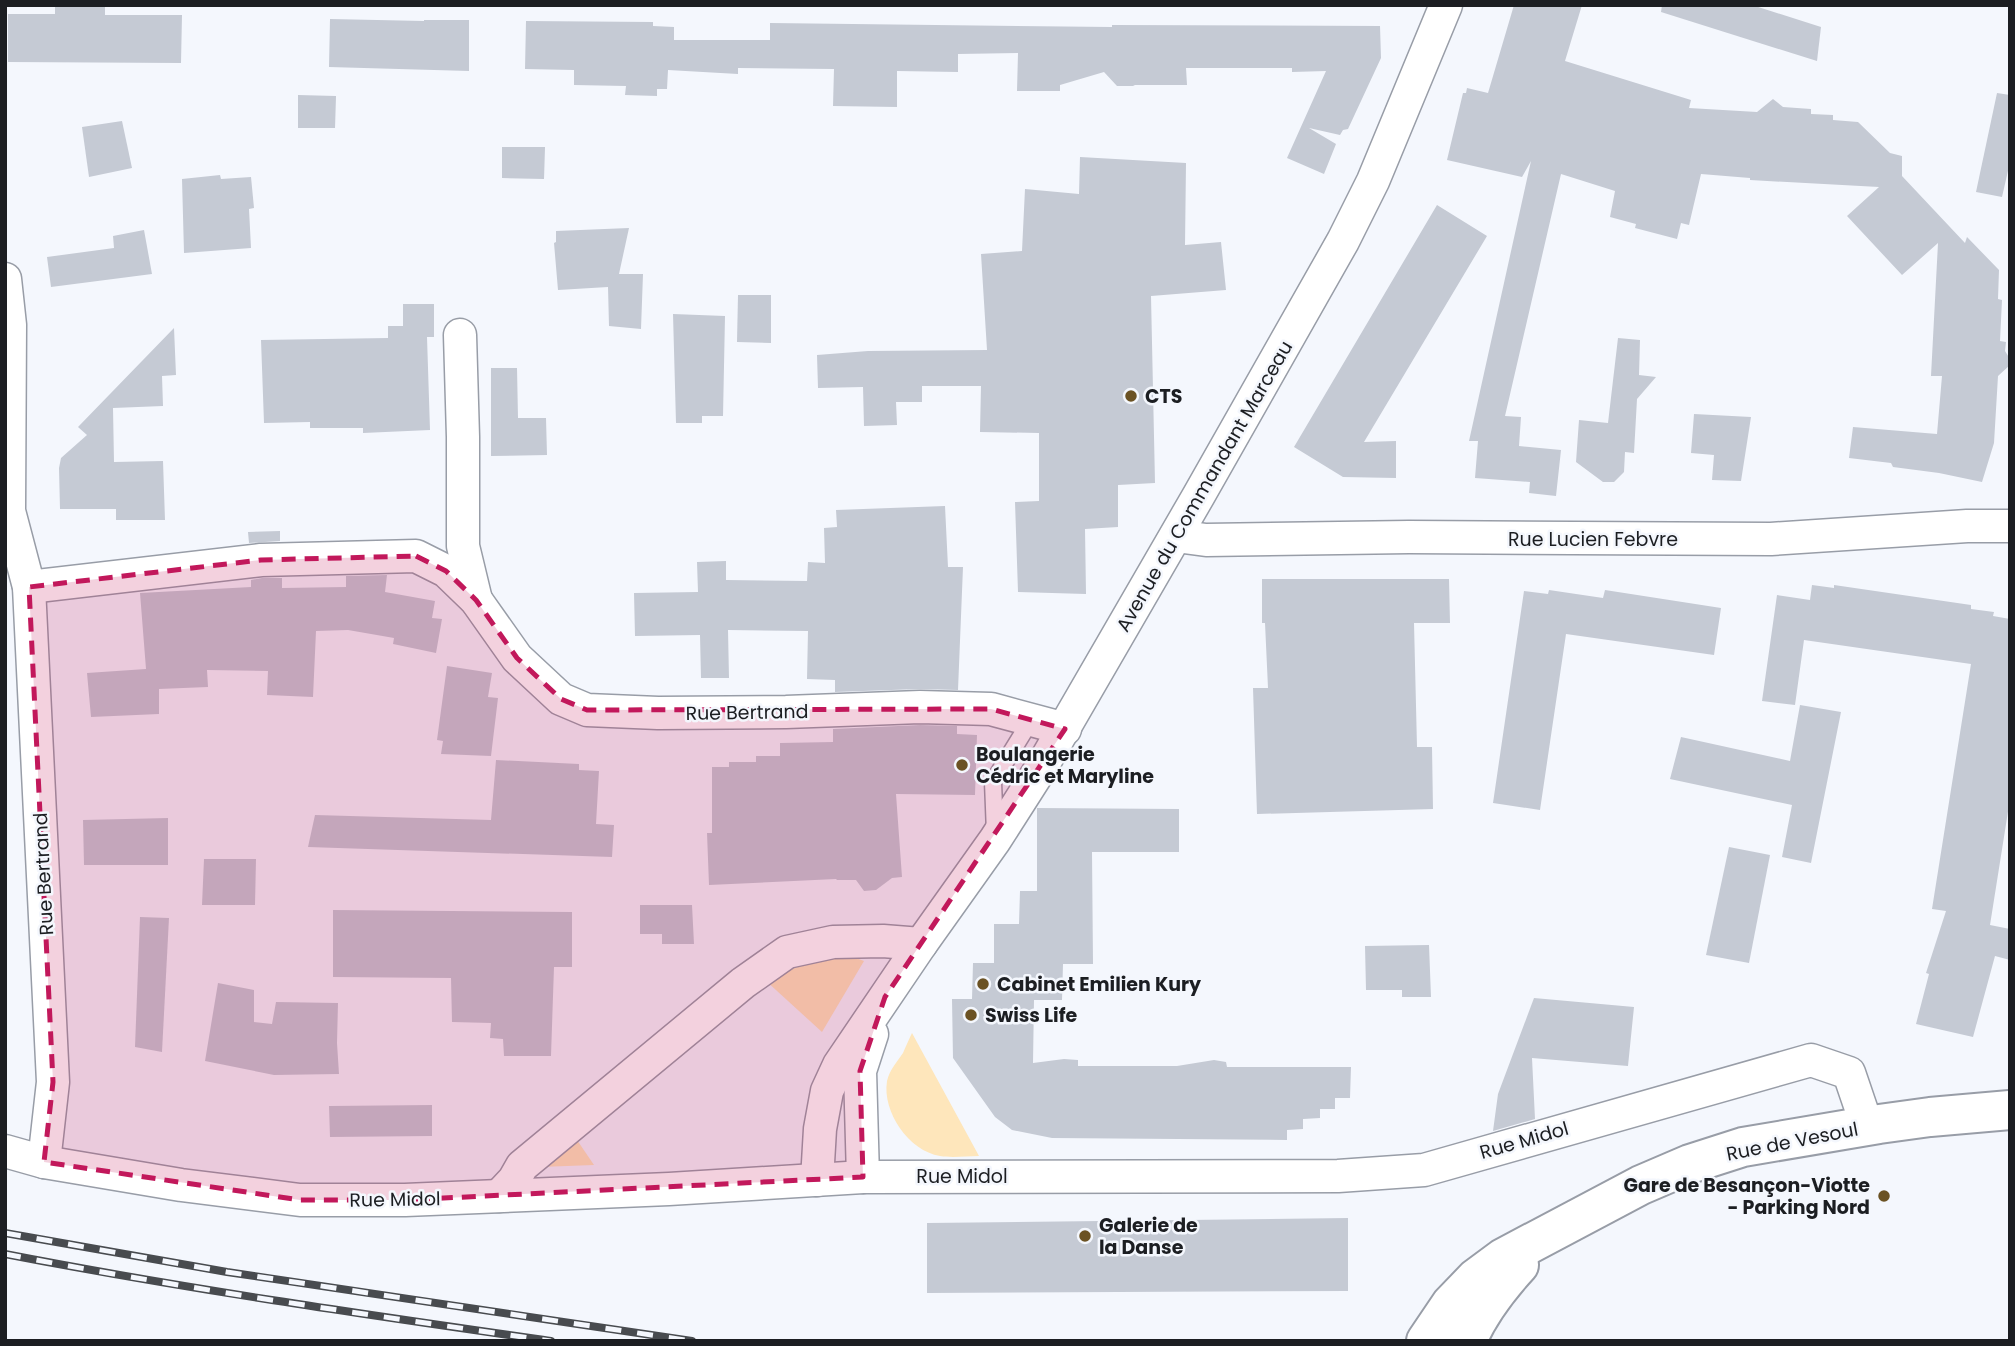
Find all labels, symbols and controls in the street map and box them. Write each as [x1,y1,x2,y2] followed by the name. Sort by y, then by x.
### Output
[1110,336,1299,637] street label: Avenue du Commandant Marceau
[1145,383,1182,410] place label: CTS
[1123,388,1139,404] marker: CTS
[1508,526,1678,553] street label: Rue Lucien Febvre
[685,698,809,727] street label: Rue Bertrand
[976,741,1154,790] place label: Boulangerie Cédric et Maryline
[954,757,970,773] marker: Boulangerie Cédric et Maryline
[27,812,60,936] street label: Rue Bertrand
[997,971,1202,998] place label: Cabinet Emilien Kury
[975,976,991,992] marker: Cabinet Emilien Kury
[985,1002,1077,1029] place label: Swiss Life
[963,1007,979,1023] marker: Swiss Life
[1477,1115,1572,1166] street label: Rue Midol
[1724,1115,1860,1168] street label: Rue de Vesoul
[916,1163,1008,1190] street label: Rue Midol
[1623,1172,1870,1221] place label: Gare de Besançon-Viotte - Parking Nord
[349,1185,441,1214] street label: Rue Midol
[1876,1188,1892,1204] marker: Gare de Besançon-Viotte - Parking Nord
[1099,1212,1198,1261] place label: Galerie de la Danse
[1077,1228,1093,1244] marker: Galerie de la Danse

